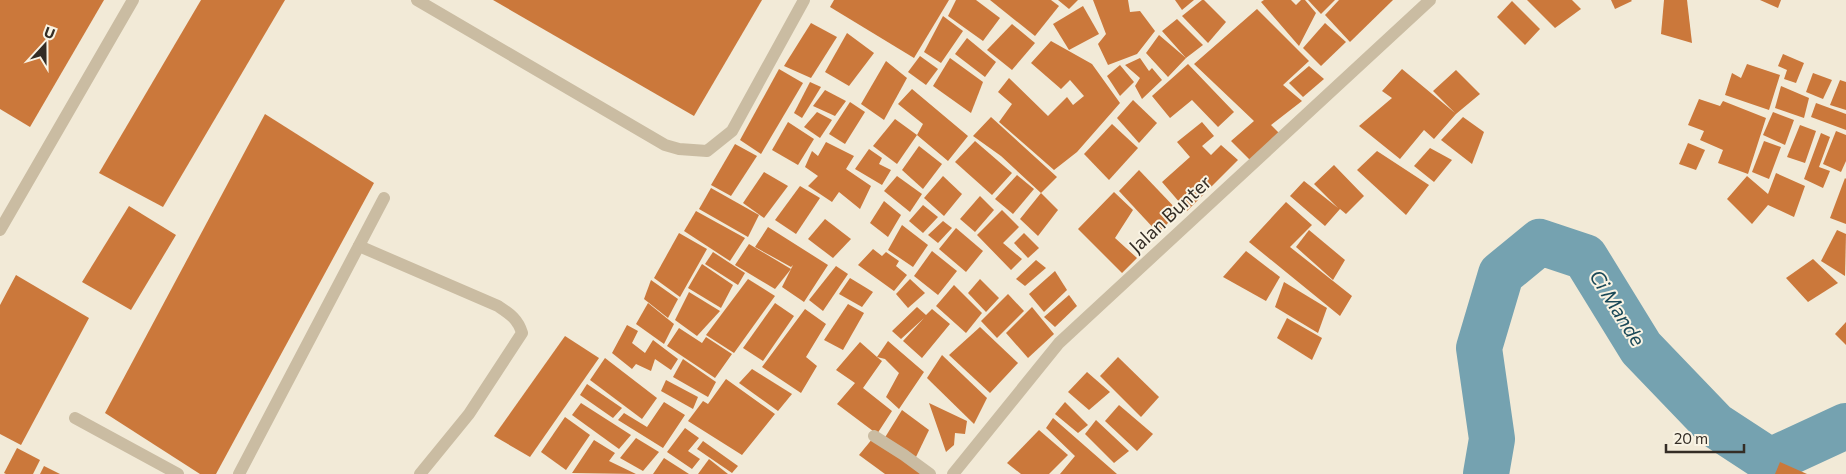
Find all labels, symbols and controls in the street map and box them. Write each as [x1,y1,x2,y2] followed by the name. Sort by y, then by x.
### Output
[20,20,70,70] north arrow
[42,23,58,42] text: U
[1124,170,1216,257] street label: Jalan Bunter
[1585,265,1651,351] water label: Ci Mande
[1666,422,1744,454] scale bar
[1674,429,1708,447] text: 20 m

